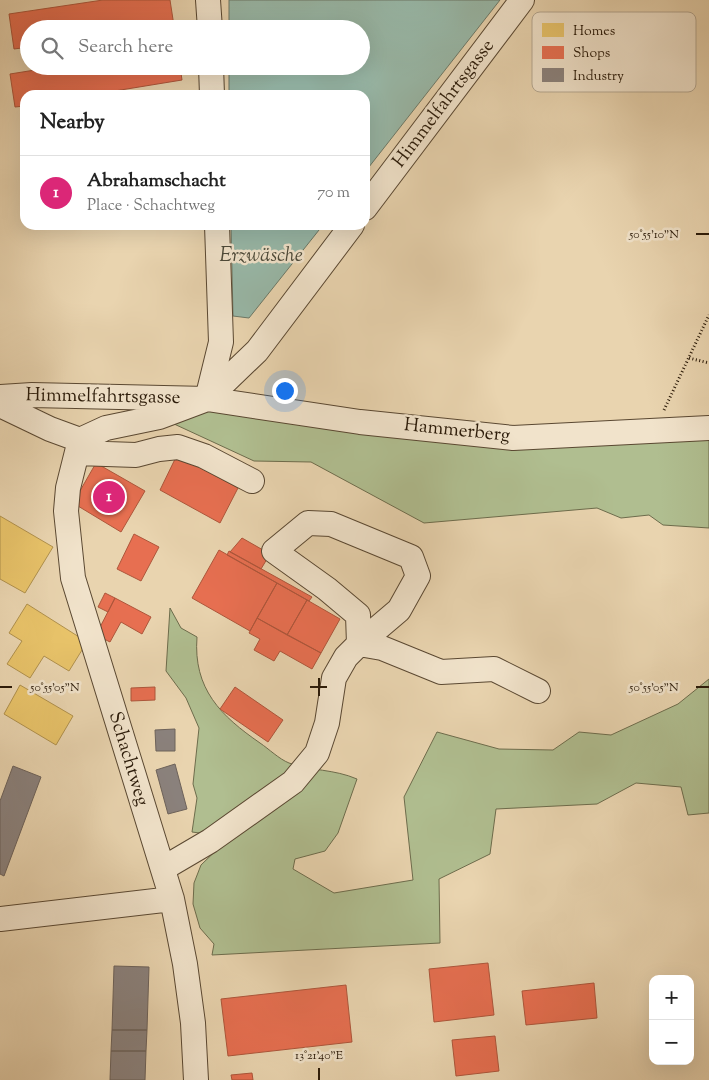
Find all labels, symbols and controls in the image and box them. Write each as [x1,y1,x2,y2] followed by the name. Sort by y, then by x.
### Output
[532,12,696,92] legend
[20,20,370,75] search box
[573,22,615,42] text: Homes
[38,34,66,62] icon: search
[78,34,173,61] text: Search here
[387,34,501,174] street label: Himmelfahrtsgasse
[573,44,610,64] text: Shops
[573,67,624,87] text: Industry
[40,108,105,138] text: Nearby
[87,168,226,195] text: Abrahamschacht
[53,182,59,205] text: 1
[317,182,350,205] text: 70 m
[87,195,215,218] text: Place · Schachtweg
[628,226,679,244] text: 50°55'10"N
[219,242,303,271] water label: Erzwäsche
[272,378,298,404] your location
[25,382,181,412] street label: Himmelfahrtsgasse
[403,412,511,450] street label: Hammerberg
[93,478,125,516] pin: 1
[29,679,80,697] text: 50°55'05"N
[628,679,679,697] text: 50°55'05"N
[101,709,155,809] street label: Schachtweg
[649,975,694,1065] map controls
[649,975,694,1020] button: +
[649,1020,694,1065] button: −
[295,1047,344,1065] text: 13°21'40"E

